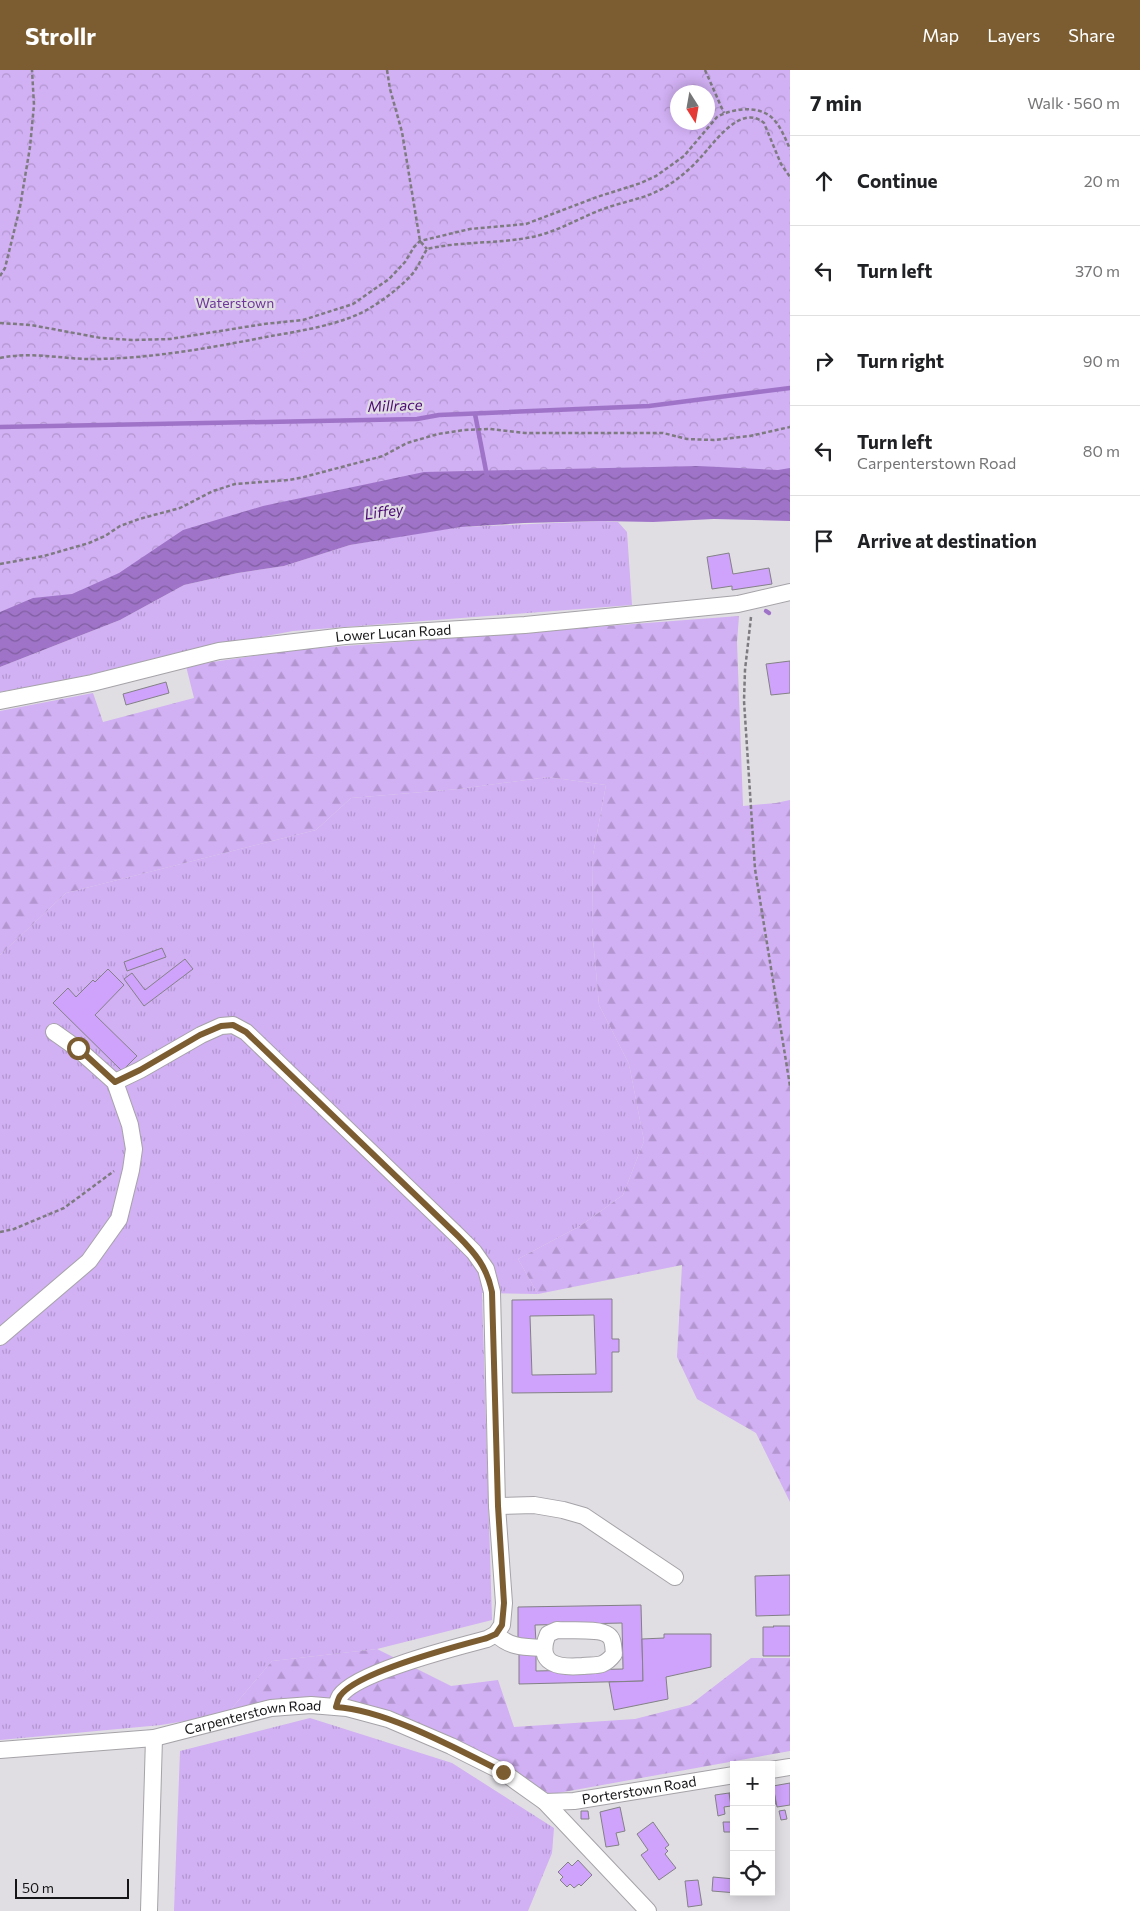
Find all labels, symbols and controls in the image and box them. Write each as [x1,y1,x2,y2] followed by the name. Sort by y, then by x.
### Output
[25,21,96,50] text: Strollr
[922,24,959,46] text: Map
[987,24,1040,46] text: Layers
[1068,24,1115,46] text: Share
[670,85,715,130] north arrow
[810,90,862,115] text: 7 min
[1027,93,1120,112] text: Walk · 560 m
[810,167,838,195] icon: ahead
[857,169,937,192] text: Continue
[1084,171,1120,190] text: 20 m
[810,257,838,285] icon: left
[857,259,932,282] text: Turn left
[1075,261,1120,280] text: 370 m
[196,294,274,311] park label: Waterstown
[810,347,838,375] icon: right
[857,349,944,372] text: Turn right
[1083,351,1120,370] text: 90 m
[367,395,423,415] water label: Millrace
[857,430,932,453] text: Turn left
[810,437,838,465] icon: left
[1083,441,1120,460] text: 80 m
[857,453,1016,472] text: Carpenterstown Road
[363,499,406,523] water label: Liffey
[810,527,838,555] icon: arrive
[857,529,1037,552] text: Arrive at destination
[334,621,452,645] street label: Lower Lucan Road
[67,1037,90,1060] route start
[183,1696,322,1738] street label: Carpenterstown Road
[492,1761,515,1784] route end
[730,1761,775,1896] map controls
[730,1761,775,1806] button: +
[581,1772,697,1808] street label: Porterstown Road
[730,1806,775,1851] button: −
[730,1851,775,1896] button: locate
[15,1876,129,1899] scale bar
[22,1879,54,1896] text: 50 m

